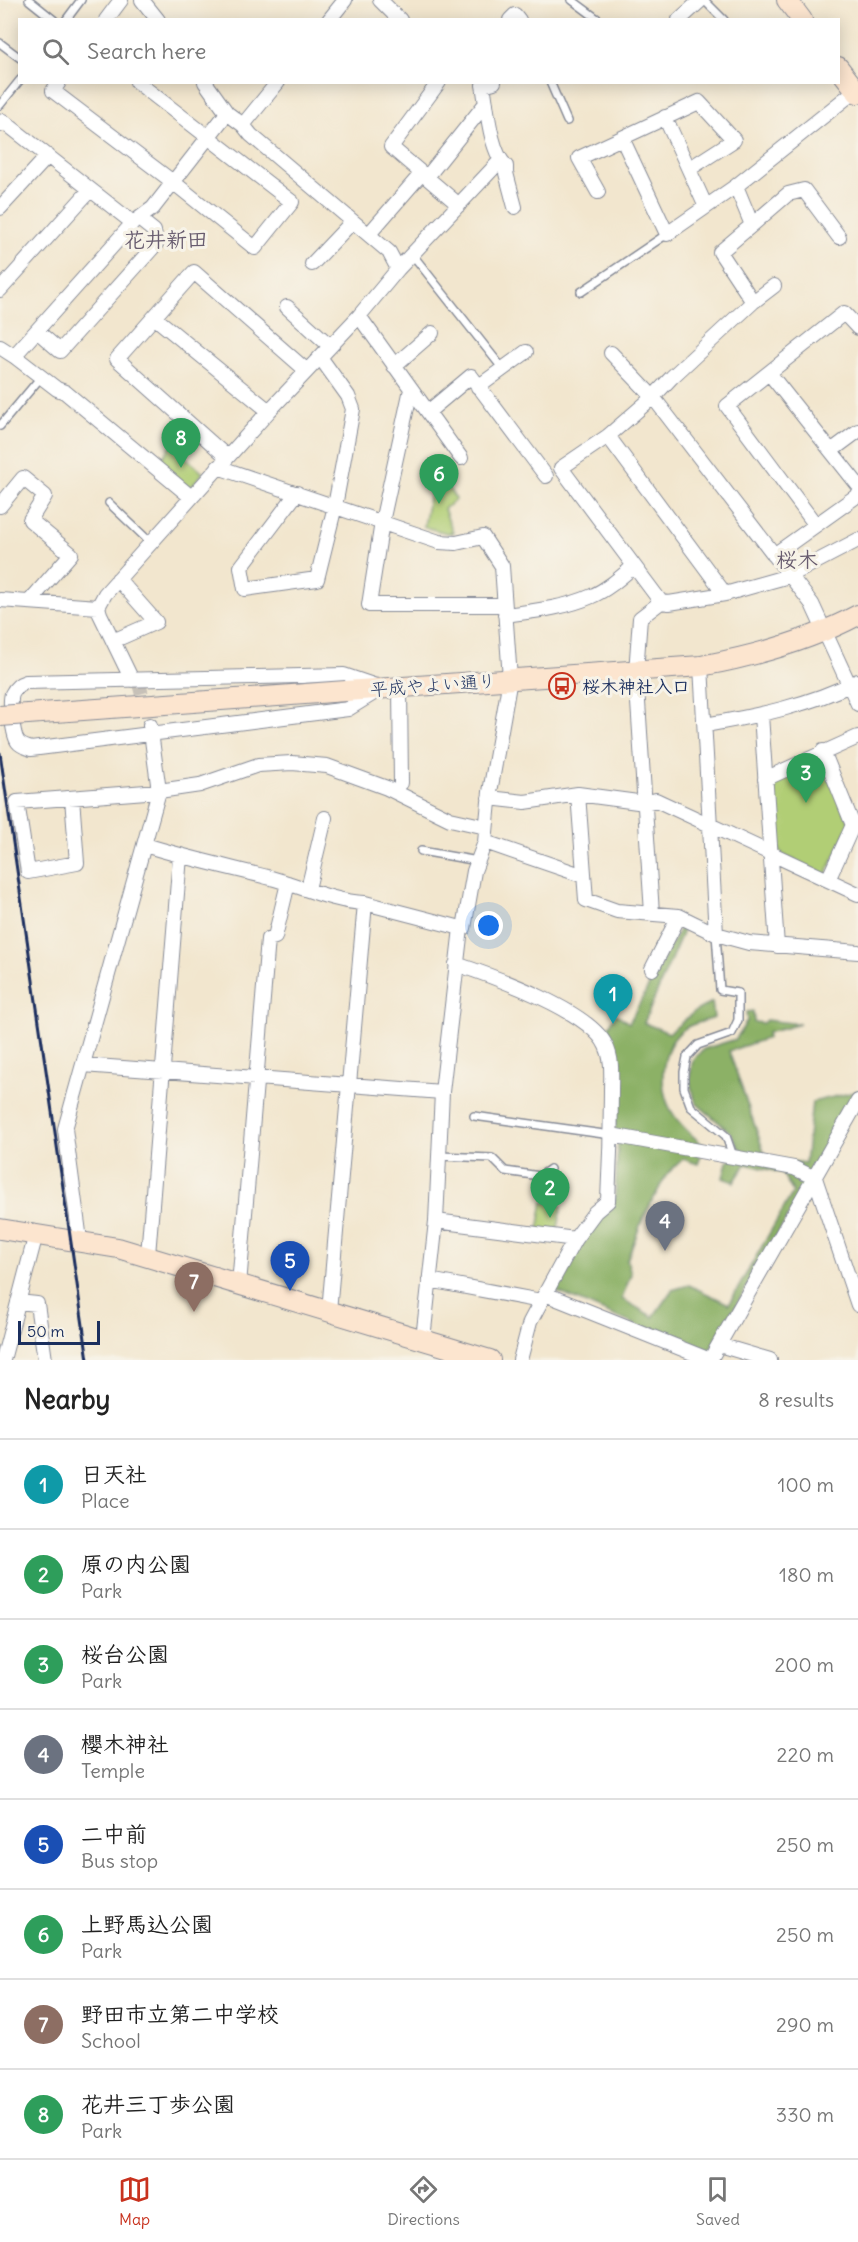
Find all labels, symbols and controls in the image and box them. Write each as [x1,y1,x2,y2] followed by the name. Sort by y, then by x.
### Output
[18,18,840,84] search box
[39,35,72,68] icon: search
[87,37,206,65] text: Search here
[124,226,208,253] district label: 花井新田
[162,418,201,468] pin: 8
[420,454,458,504] pin: 6
[776,546,818,573] district label: 桜木
[369,669,497,701] street label: 平成やよい通り
[547,671,577,701] bus stop icon: 桜木神社入口
[582,675,690,698] place label: 桜木神社入口
[786,754,826,803] pin: 3
[474,911,503,940] your location
[594,974,632,1024] pin: 1
[530,1168,570,1218] pin: 2
[646,1202,684,1251] pin: 4
[270,1242,310,1291] pin: 5
[174,1262,214,1312] pin: 7
[18,1318,100,1346] scale bar
[27,1321,65,1341] text: 50 m
[24,1383,110,1416] text: Nearby
[758,1387,834,1412] text: 8 results
[81,1460,147,1488] text: 日天社
[40,1472,47,1497] text: 1
[777,1472,834,1497] text: 100 m
[81,1488,129,1513] text: Place
[81,1550,191,1578] text: 原の内公園
[38,1562,49,1587] text: 2
[779,1562,834,1587] text: 180 m
[81,1578,122,1603] text: Park
[81,1640,169,1668] text: 桜台公園
[38,1652,49,1677] text: 3
[774,1652,834,1677] text: 200 m
[81,1668,122,1693] text: Park
[81,1730,169,1758] text: 櫻木神社
[38,1742,49,1767] text: 4
[777,1742,834,1767] text: 220 m
[81,1758,145,1783] text: Temple
[81,1820,147,1848] text: 二中前
[38,1832,49,1857] text: 5
[776,1832,834,1857] text: 250 m
[81,1848,158,1873] text: Bus stop
[81,1910,213,1938] text: 上野馬込公園
[38,1922,49,1947] text: 6
[776,1922,834,1947] text: 250 m
[81,1938,122,1963] text: Park
[81,2000,279,2028] text: 野田市立第二中学校
[39,2012,48,2037] text: 7
[776,2012,834,2037] text: 290 m
[81,2028,141,2053] text: School
[81,2090,235,2118] text: 花井三丁歩公園
[38,2102,49,2127] text: 8
[776,2102,834,2127] text: 330 m
[81,2118,122,2143] text: Park
[118,2173,151,2229] tab: Map
[387,2173,460,2229] tab: Directions
[696,2173,740,2229] tab: Saved

